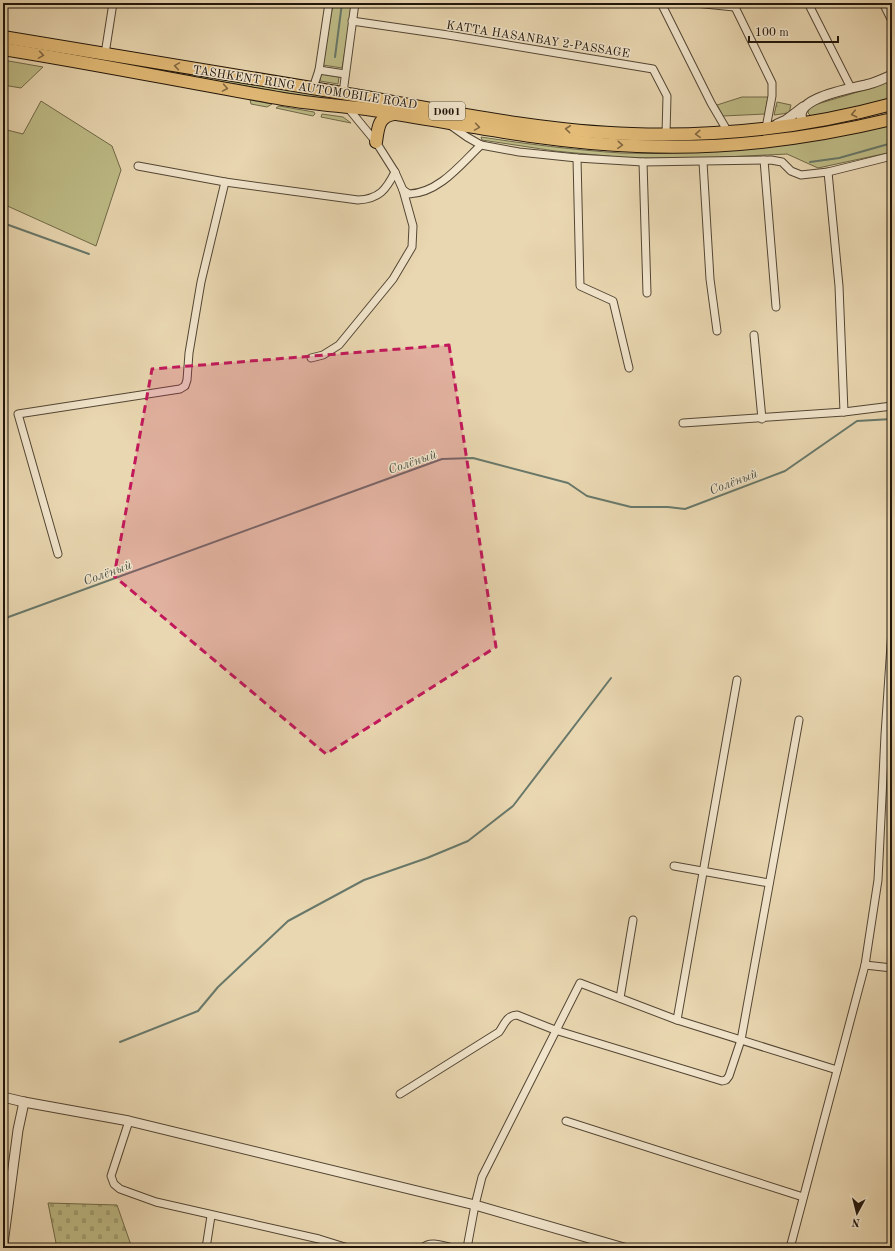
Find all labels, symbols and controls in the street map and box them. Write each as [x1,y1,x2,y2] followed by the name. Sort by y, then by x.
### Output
[749,18,838,44] scale bar
[445,20,630,60] street label: KATTA HASANBAY 2-PASSAGE
[755,27,789,39] text: 100 m
[38,50,45,59] one-way arrow
[174,62,180,70] one-way arrow
[192,64,418,112] street label: TASHKENT RING AUTOMOBILE ROAD
[221,83,228,92] one-way arrow
[429,102,465,120] road number: D001
[851,109,857,117] one-way arrow
[474,123,480,131] one-way arrow
[565,124,571,133] one-way arrow
[695,129,701,138] one-way arrow
[617,141,623,150] one-way arrow
[386,448,439,477] water label: Солёный
[708,467,760,498] water label: Солёный
[82,558,134,588] water label: Солёный
[837,1193,877,1233] north arrow
[851,1215,861,1227] text: N

